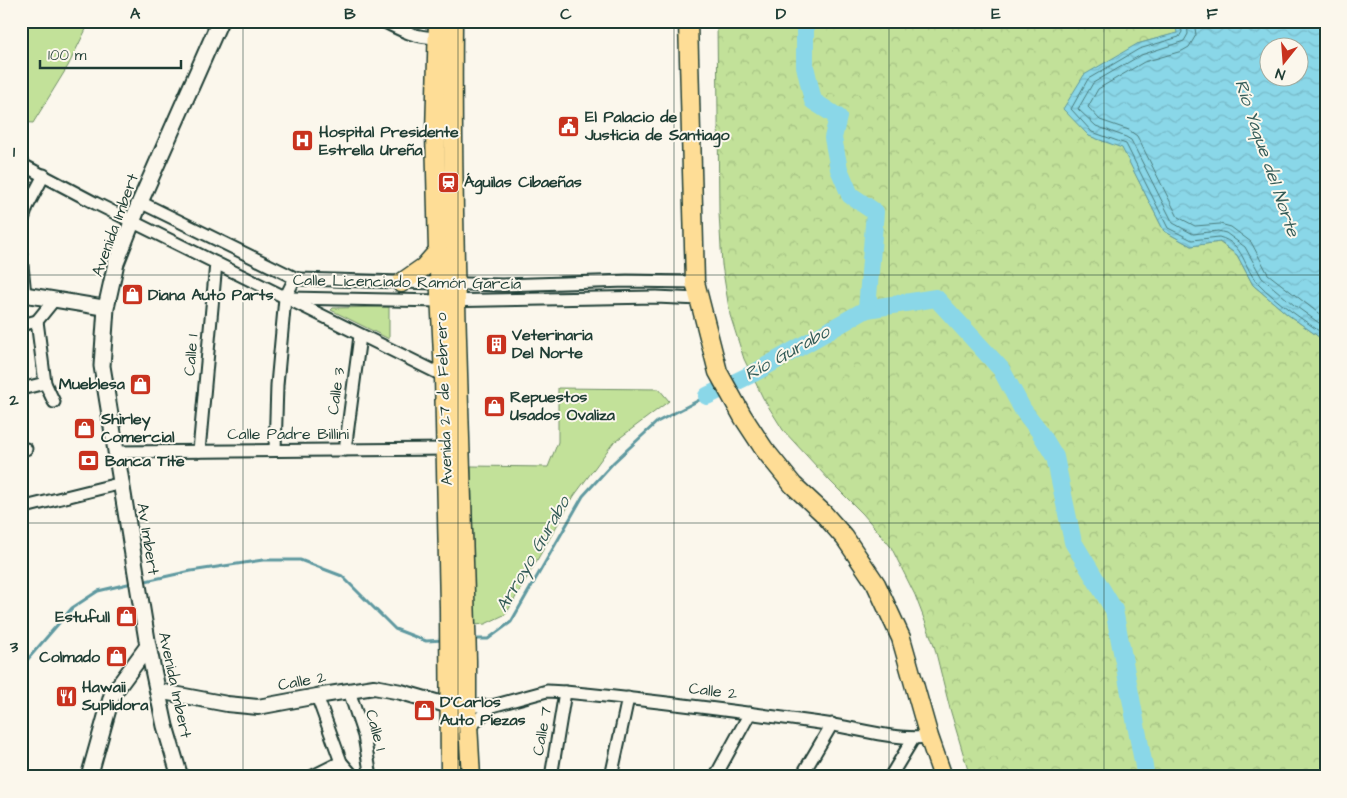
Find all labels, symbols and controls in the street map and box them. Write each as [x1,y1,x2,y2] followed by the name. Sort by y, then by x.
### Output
[130,3,141,25] text: A
[344,3,356,25] text: B
[560,3,572,25] text: C
[776,3,787,25] text: D
[991,3,1001,25] text: E
[1206,3,1218,25] text: F
[40,38,181,70] scale bar
[1260,38,1310,88] north arrow
[48,45,87,66] text: 100 m
[1273,63,1288,84] text: N
[1228,76,1306,241] water label: Río Yaque del Norte
[584,106,731,148] place label: El Palacio de Justicia de Santiago
[557,114,581,138] public building icon: El Palacio de Justicia de Santiago
[319,121,459,161] place label: Hospital Presidente Estrella Ureña
[291,129,315,153] hospital icon: Hospital Presidente Estrella Ureña
[13,141,16,163] text: 1
[86,170,144,280] street label: Avenida Imbert
[436,170,460,194] station icon: Águilas Cibaeñas
[464,171,582,195] place label: Águilas Cibaeñas
[293,269,521,295] street label: Calle Licenciado Ramón García
[120,283,144,307] shop icon: Diana Auto Parts
[148,284,273,306] place label: Diana Auto Parts
[430,312,458,486] street label: Avenida 27 de Febrero
[740,318,836,387] water label: Río Gurabo
[511,324,593,364] place label: Veterinaria Del Norte
[484,332,508,356] building icon: Veterinaria Del Norte
[178,333,204,377] street label: Calle 1
[322,366,350,416] street label: Calle 3
[129,372,153,396] shop icon: Mueblesa
[59,373,126,395] place label: Mueblesa
[510,386,616,426] place label: Repuestos Usados Ovaliza
[8,389,19,411] text: 2
[482,394,506,418] shop icon: Repuestos Usados Ovaliza
[100,408,175,448] place label: Shirley Comercial
[73,416,97,440] shop icon: Shirley Comercial
[227,423,349,445] street label: Calle Padre Billini
[77,449,101,473] bank icon: Banca Tite
[105,450,185,472] place label: Banca Tite
[490,490,578,617] water label: Arroyo Gurabo
[131,501,165,577] street label: Av Imbert
[114,605,138,629] shop icon: Estufull
[55,606,110,628] place label: Estufull
[153,630,197,741] street label: Avenida Imbert
[9,636,19,658] text: 3
[104,645,128,669] shop icon: Colmado
[39,646,101,668] place label: Colmado
[276,666,328,696] street label: Calle 2
[81,676,149,716] place label: Hawaii Suplidora
[687,677,739,705] street label: Calle 2
[54,684,78,708] restaurant icon: Hawaii Suplidora
[440,691,526,731] place label: D'Carlos Auto Piezas
[412,699,436,723] shop icon: D'Carlos Auto Piezas
[527,705,557,757] street label: Calle 7
[360,707,392,753] street label: Calle 1

